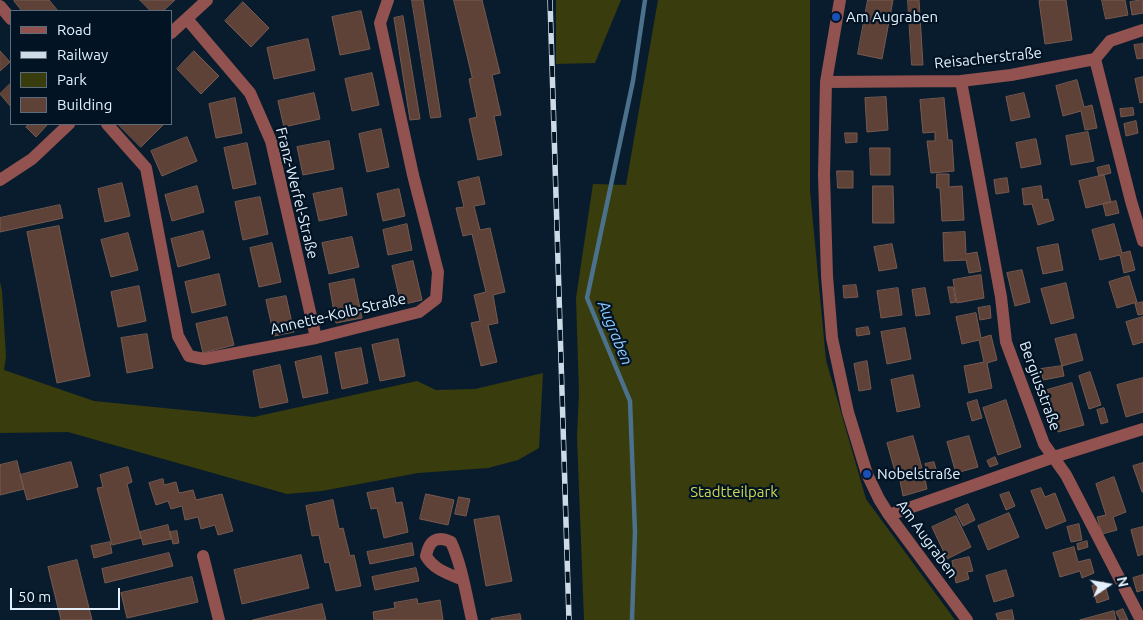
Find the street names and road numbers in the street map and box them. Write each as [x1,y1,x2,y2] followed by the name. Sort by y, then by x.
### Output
[933,43,1043,73] street label: Reisacherstraße
[272,125,322,261] street label: Franz-Werfel-Straße
[268,290,408,338] street label: Annette-Kolb-Straße
[1015,339,1065,433] street label: Bergiusstraße
[893,496,961,582] street label: Am Augraben

